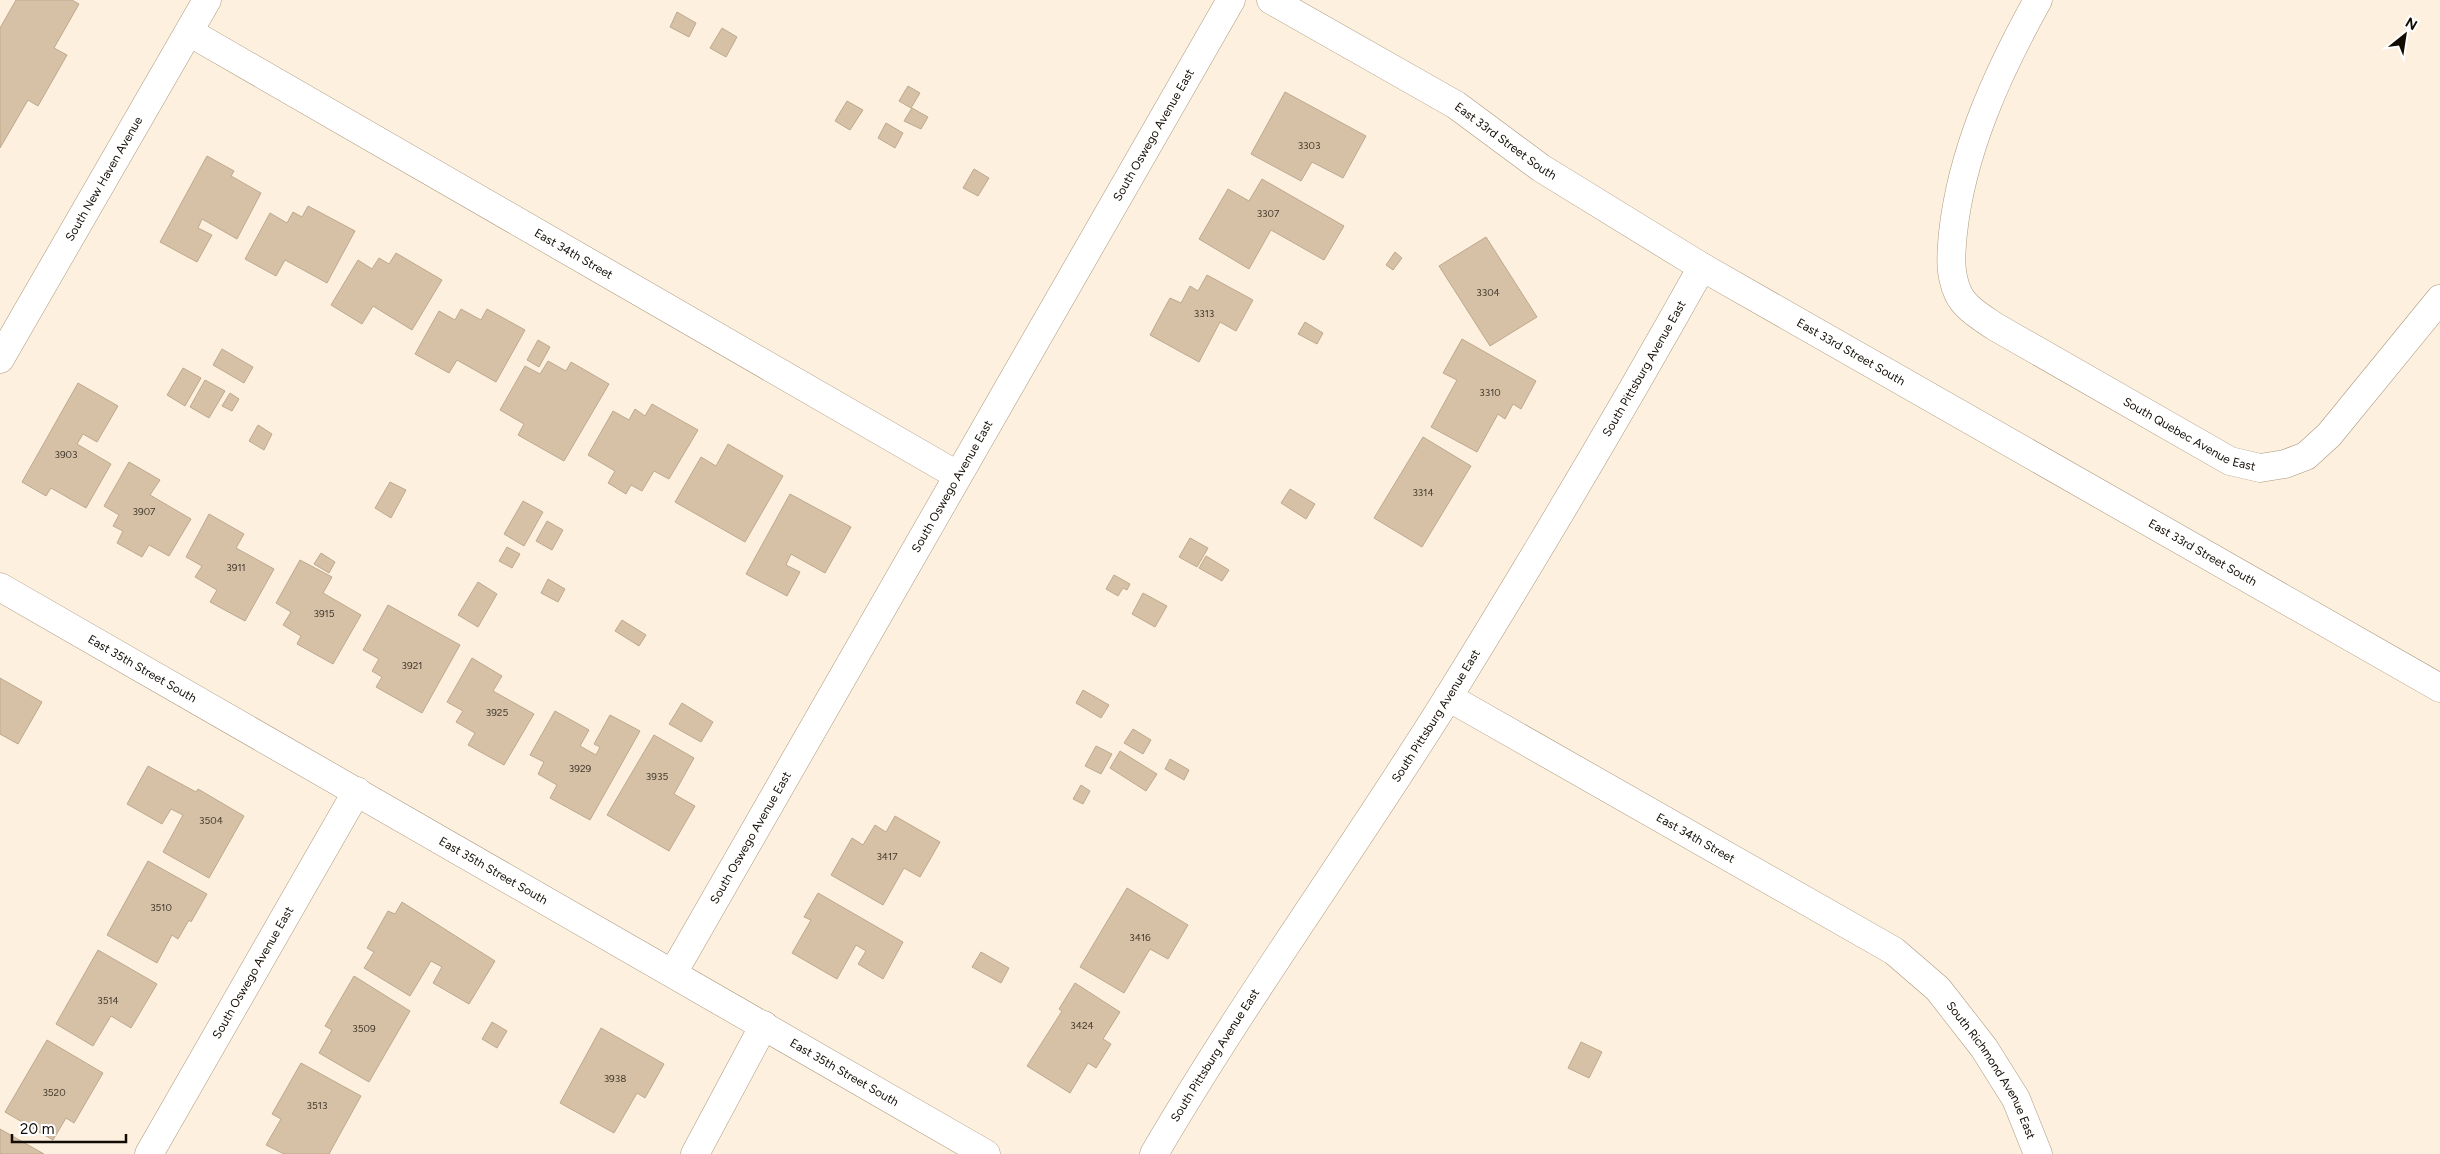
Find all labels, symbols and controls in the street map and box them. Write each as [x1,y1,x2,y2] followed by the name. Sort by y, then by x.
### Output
[2380,10,2430,60] north arrow
[2402,14,2420,34] text: N
[1110,66,1197,204] street label: South Oswego Avenue East
[1452,99,1559,183] street label: East 33rd Street South
[63,114,145,244] street label: South New Haven Avenue
[1298,139,1320,152] house number: 3303
[1257,207,1280,220] house number: 3307
[532,226,616,282] street label: East 34th Street
[1476,286,1500,299] house number: 3304
[1600,298,1689,439] street label: South Pittsburg Avenue East
[1194,307,1214,320] house number: 3313
[1794,316,1908,389] street label: East 33rd Street South
[1479,386,1501,399] house number: 3310
[2121,394,2257,474] street label: South Quebec Avenue East
[909,417,996,555] street label: South Oswego Avenue East
[55,448,77,461] house number: 3903
[1412,486,1434,499] house number: 3314
[133,505,156,518] house number: 3907
[2146,516,2260,589] street label: East 33rd Street South
[226,561,246,574] house number: 3911
[314,607,335,620] house number: 3915
[85,632,199,706] street label: East 35th Street South
[1389,646,1483,785] street label: South Pittsburg Avenue East
[402,659,422,672] house number: 3921
[486,706,508,719] house number: 3925
[569,762,592,775] house number: 3929
[707,769,794,906] street label: South Oswego Avenue East
[646,770,668,783] house number: 3935
[1654,810,1738,866] street label: East 34th Street
[199,814,223,827] house number: 3504
[436,834,550,908] street label: East 35th Street South
[876,850,898,863] house number: 3417
[150,901,172,914] house number: 3510
[210,904,296,1041] street label: South Oswego Avenue East
[1129,931,1151,944] house number: 3416
[1168,986,1262,1124] street label: South Pittsburg Avenue East
[97,994,119,1007] house number: 3514
[1943,999,2038,1141] street label: South Richmond Avenue East
[1070,1019,1094,1032] house number: 3424
[352,1022,376,1035] house number: 3509
[788,1036,901,1109] street label: East 35th Street South
[604,1072,626,1085] house number: 3938
[42,1086,66,1099] house number: 3520
[307,1099,327,1112] house number: 3513
[12,1112,126,1144] scale bar
[20,1120,54,1138] text: 20 m

